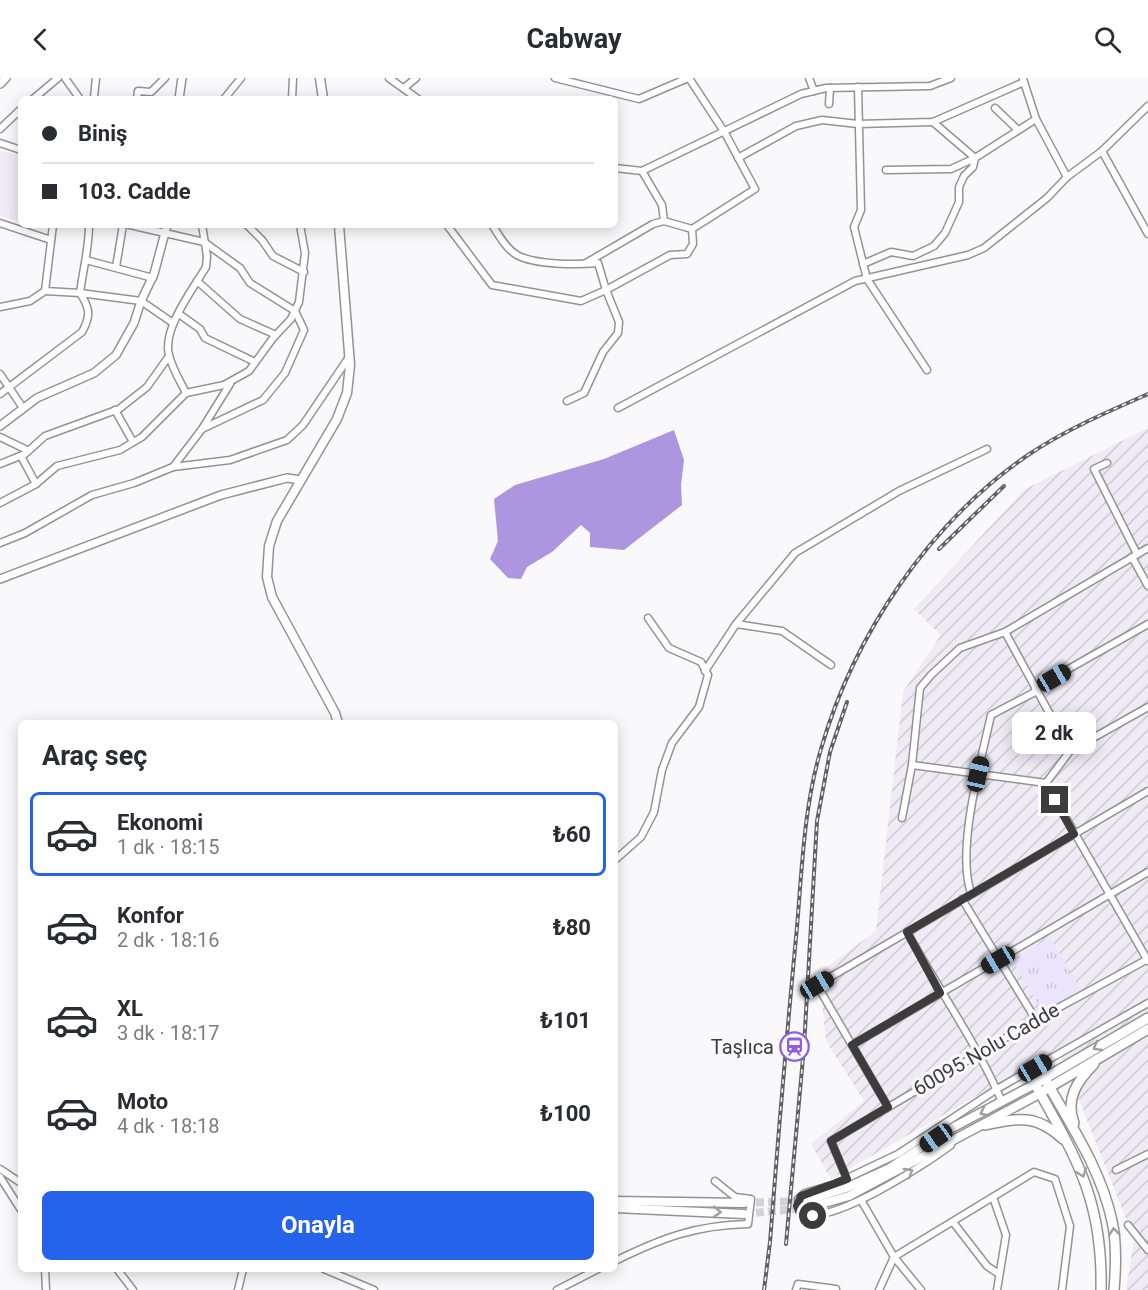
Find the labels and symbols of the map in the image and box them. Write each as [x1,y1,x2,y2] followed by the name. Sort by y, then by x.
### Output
[1034,661,1074,695] car
[1013,713,1097,755] callout: 2 dk
[965,754,991,794] car
[1041,786,1068,813] route end
[978,943,1018,977] car
[797,968,837,1002] car
[909,997,1063,1101] street label: 60095 Nolu Cadde
[779,1031,811,1063] station icon: Taşlıca
[711,1035,774,1059] place label: Taşlıca
[1093,1040,1103,1051] one-way arrow
[1015,1051,1055,1085] car
[979,1104,990,1116] one-way arrow
[916,1120,956,1156] car
[1074,1167,1087,1177] one-way arrow
[903,1168,913,1179] one-way arrow
[799,1202,826,1229] route start
[712,1206,721,1219] one-way arrow
[1108,1227,1121,1236] one-way arrow

